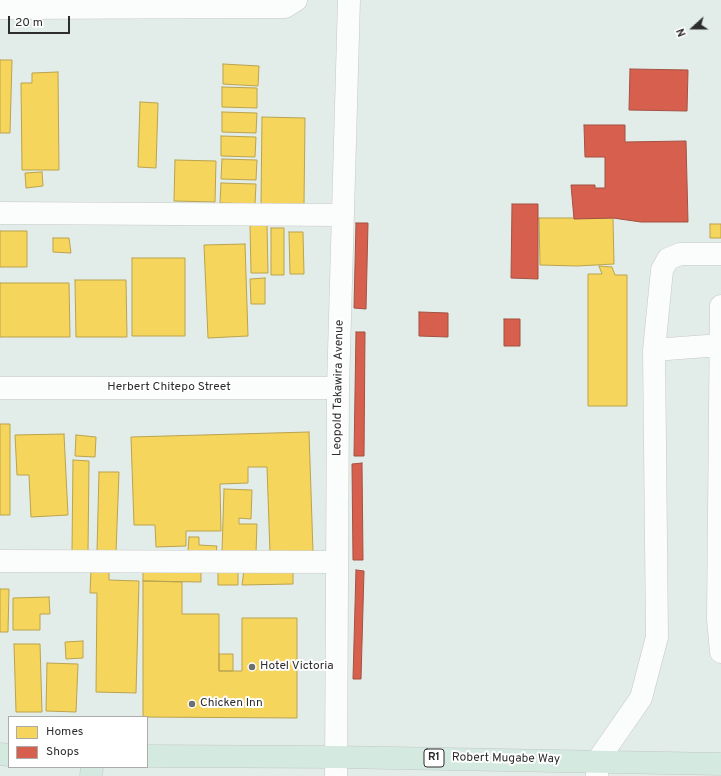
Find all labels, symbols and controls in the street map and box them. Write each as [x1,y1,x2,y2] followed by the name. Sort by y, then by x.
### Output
[10,8,72,34] scale bar
[673,8,713,48] north arrow
[15,15,43,31] text: 20 m
[674,26,690,38] text: N
[331,320,347,456] street label: Leopold Takawira Avenue
[107,381,231,395] street label: Herbert Chitepo Street
[260,660,334,674] place label: Hotel Victoria
[247,662,257,672] marker: Hotel Victoria
[200,697,263,711] place label: Chicken Inn
[187,699,197,709] marker: Chicken Inn
[8,716,148,768] legend
[46,724,83,740] text: Homes
[46,744,79,760] text: Shops
[424,749,444,767] road number: R1
[452,751,560,767] street label: Robert Mugabe Way

